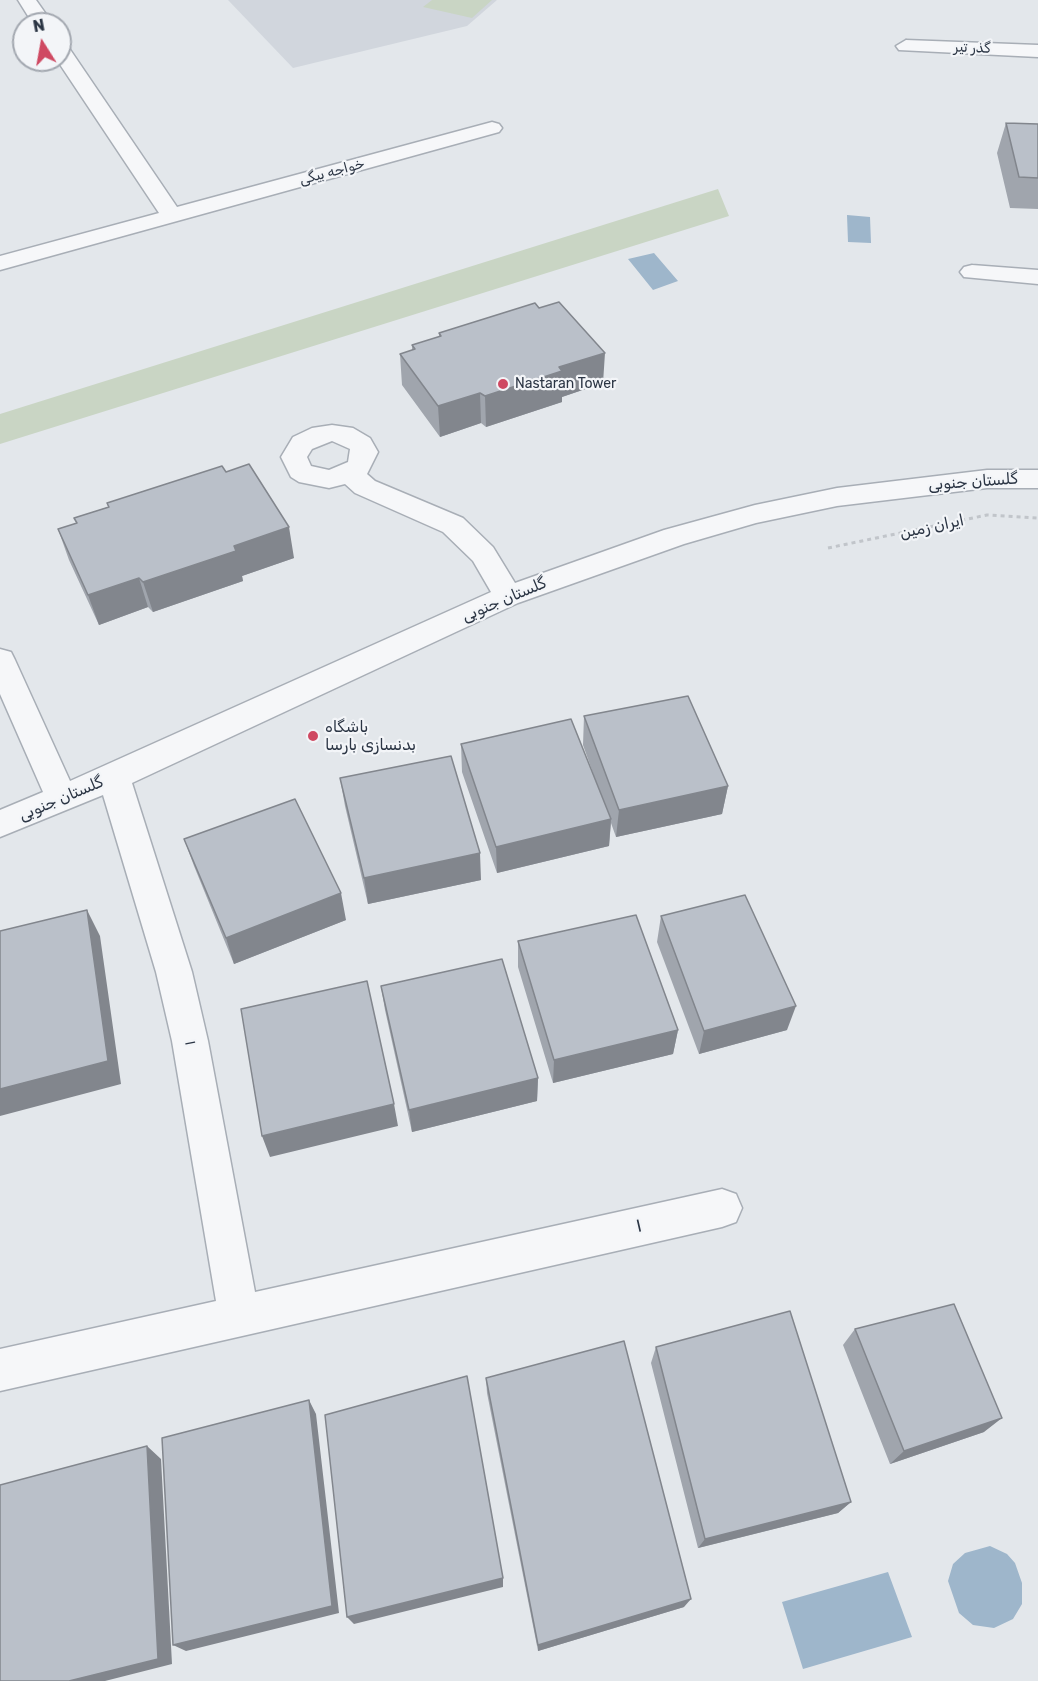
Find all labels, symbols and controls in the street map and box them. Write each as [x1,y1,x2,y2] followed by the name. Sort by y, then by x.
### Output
[12,12,72,72] north arrow
[31,15,46,36] text: N
[953,39,991,57] street label: گذر تیر
[298,155,366,189] street label: خواجه بیگی
[515,376,616,392] place label: Nastaran Tower
[496,377,510,391] marker: Nastaran Tower
[927,469,1019,495] street label: گلستان جنوبی
[898,511,966,543] street label: ایران زمین
[459,574,549,626] street label: گلستان جنوبی
[325,717,416,755] place label: باشگاه بدنسازی بارسا
[306,729,320,743] marker: باشگاه بدنسازی بارسا
[16,773,106,825] street label: گلستان جنوبی
[180,1039,200,1047] street label: ۱
[633,1214,645,1238] street label: ۱

